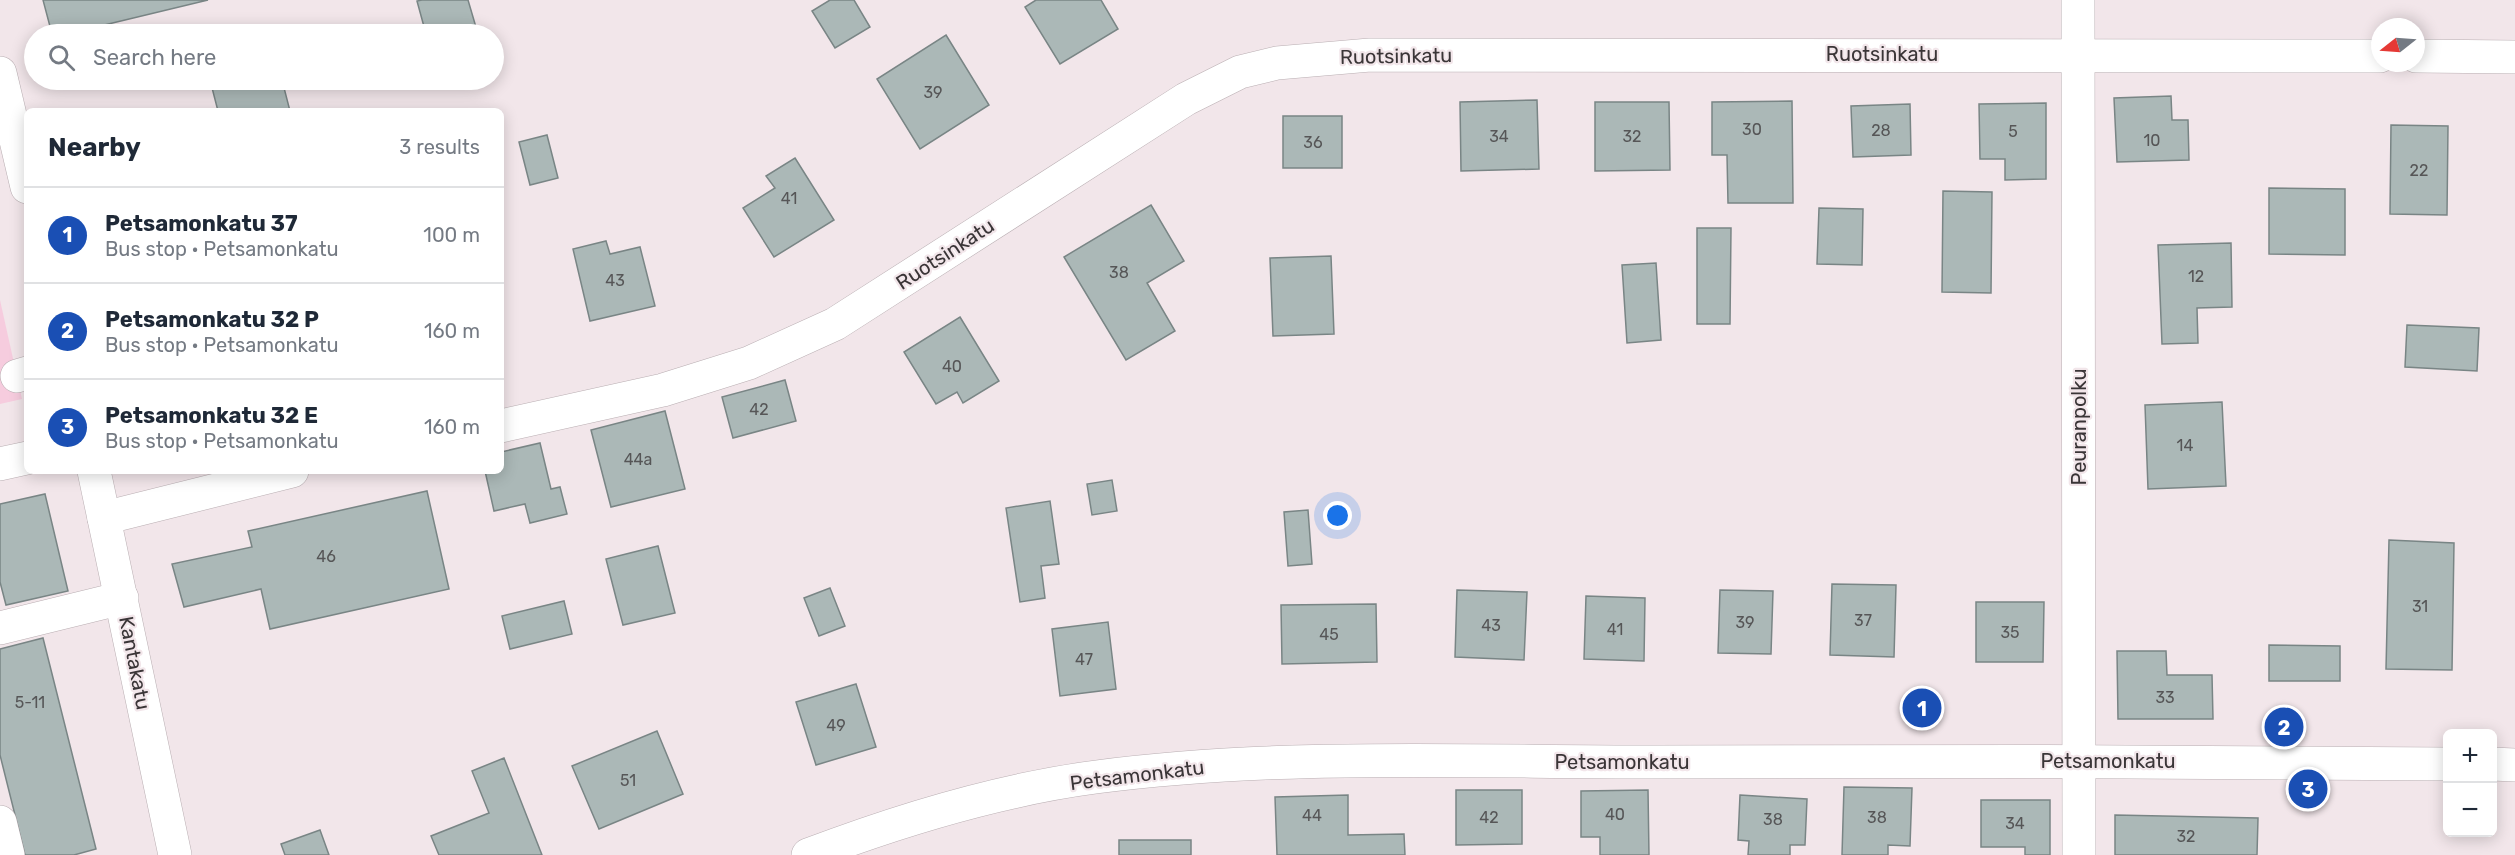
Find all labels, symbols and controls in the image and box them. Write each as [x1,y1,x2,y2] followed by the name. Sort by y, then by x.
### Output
[2371,18,2425,72] north arrow
[24,24,504,90] search box
[45,41,78,74] icon: search
[1826,42,1938,66] street label: Ruotsinkatu
[1340,43,1452,69] street label: Ruotsinkatu
[93,44,216,71] text: Search here
[923,83,943,102] house number: 39
[1742,120,1762,139] house number: 30
[1871,121,1891,140] house number: 28
[2008,122,2018,141] house number: 5
[1489,127,1509,146] house number: 34
[1622,127,1642,146] house number: 32
[2143,131,2161,150] house number: 10
[48,132,141,163] text: Nearby
[1303,133,1323,152] house number: 36
[399,135,480,159] text: 3 results
[2410,161,2428,180] house number: 22
[781,189,797,208] house number: 41
[105,210,298,237] text: Petsamonkatu 37
[891,213,999,295] street label: Ruotsinkatu
[63,223,72,247] text: 1
[423,223,480,247] text: 100 m
[105,237,339,261] text: Bus stop · Petsamonkatu
[1109,263,1129,282] house number: 38
[2188,267,2204,286] house number: 12
[605,271,625,290] house number: 43
[105,306,319,333] text: Petsamonkatu 32 P
[61,319,74,343] text: 2
[424,319,480,343] text: 160 m
[105,333,339,357] text: Bus stop · Petsamonkatu
[942,357,962,376] house number: 40
[2067,368,2091,486] street label: Peuranpolku
[749,400,769,419] house number: 42
[105,402,318,429] text: Petsamonkatu 32 E
[61,415,74,439] text: 3
[424,415,480,439] text: 160 m
[105,429,339,453] text: Bus stop · Petsamonkatu
[2177,436,2193,455] house number: 14
[624,450,652,469] house number: 44a
[1323,501,1352,530] your location
[316,547,336,566] house number: 46
[2412,597,2428,616] house number: 31
[1854,611,1872,630] house number: 37
[1735,613,1755,632] house number: 39
[114,614,156,712] street label: Kantakatu
[1481,616,1501,635] house number: 43
[1607,620,1623,639] house number: 41
[2000,623,2020,642] house number: 35
[1319,625,1339,644] house number: 45
[1075,650,1093,669] house number: 47
[1902,686,1942,730] pin: 1
[2155,688,2175,707] house number: 33
[15,693,45,712] house number: 5-11
[2264,704,2304,750] pin: 2
[826,716,846,735] house number: 49
[2443,729,2497,837] map controls
[2443,729,2497,783] button: +
[2040,749,2176,773] street label: Petsamonkatu
[1554,750,1690,774] street label: Petsamonkatu
[1068,755,1206,795] street label: Petsamonkatu
[2288,766,2328,812] pin: 3
[620,771,636,790] house number: 51
[2443,783,2497,837] button: −
[1605,805,1625,824] house number: 40
[1302,806,1322,825] house number: 44
[1479,808,1499,827] house number: 42
[1867,808,1887,827] house number: 38
[1763,810,1783,829] house number: 38
[2005,814,2025,833] house number: 34
[2176,827,2196,846] house number: 32

